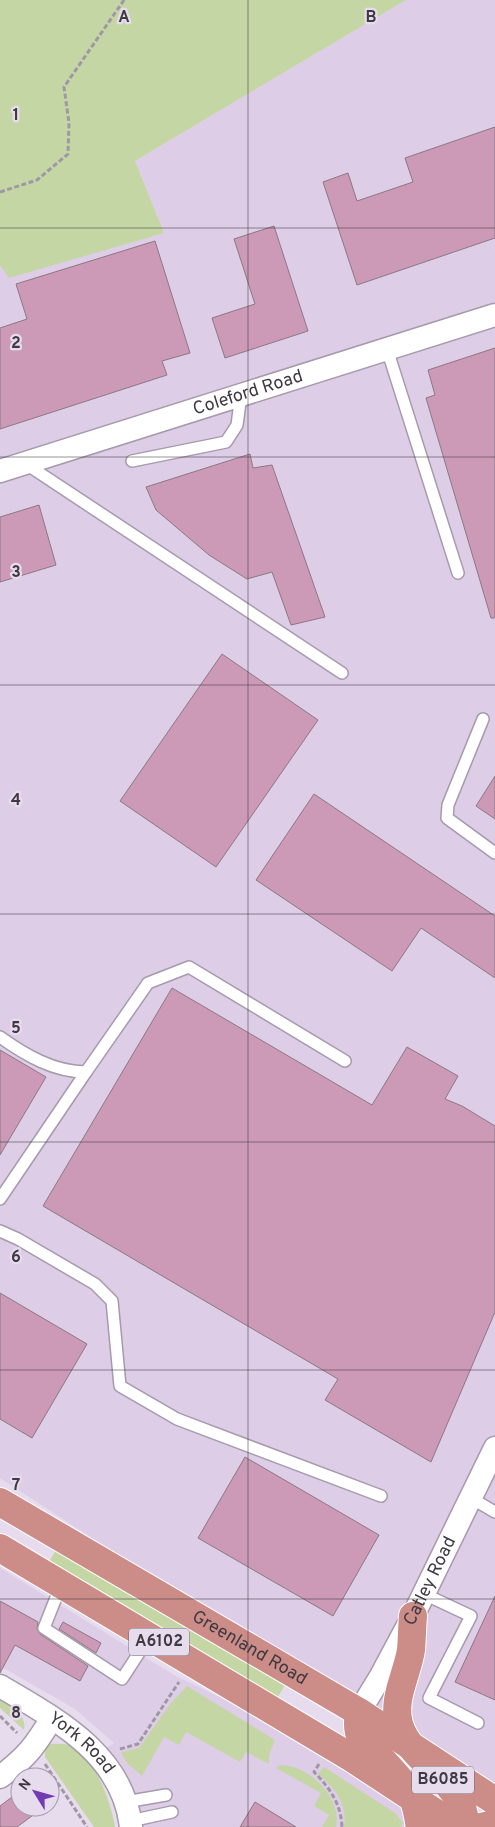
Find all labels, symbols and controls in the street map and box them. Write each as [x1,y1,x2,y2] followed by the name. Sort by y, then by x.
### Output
[118,8,130,28] text: A
[365,8,377,28] text: B
[13,106,19,126] text: 1
[11,334,21,354] text: 2
[190,365,306,421] street label: Coleford Road
[11,563,21,583] text: 3
[11,791,21,811] text: 4
[11,1019,21,1039] text: 5
[11,1248,21,1268] text: 6
[12,1476,20,1496] text: 7
[398,1533,462,1630] street label: Catley Road
[188,1605,311,1691] street label: Greenland Road
[129,1628,189,1655] road number: A6102
[11,1704,21,1724] text: 8
[44,1707,120,1779] street label: York Road
[412,1766,474,1794] road number: B6085
[10,1767,60,1817] north arrow
[16,1776,36,1794] text: N

